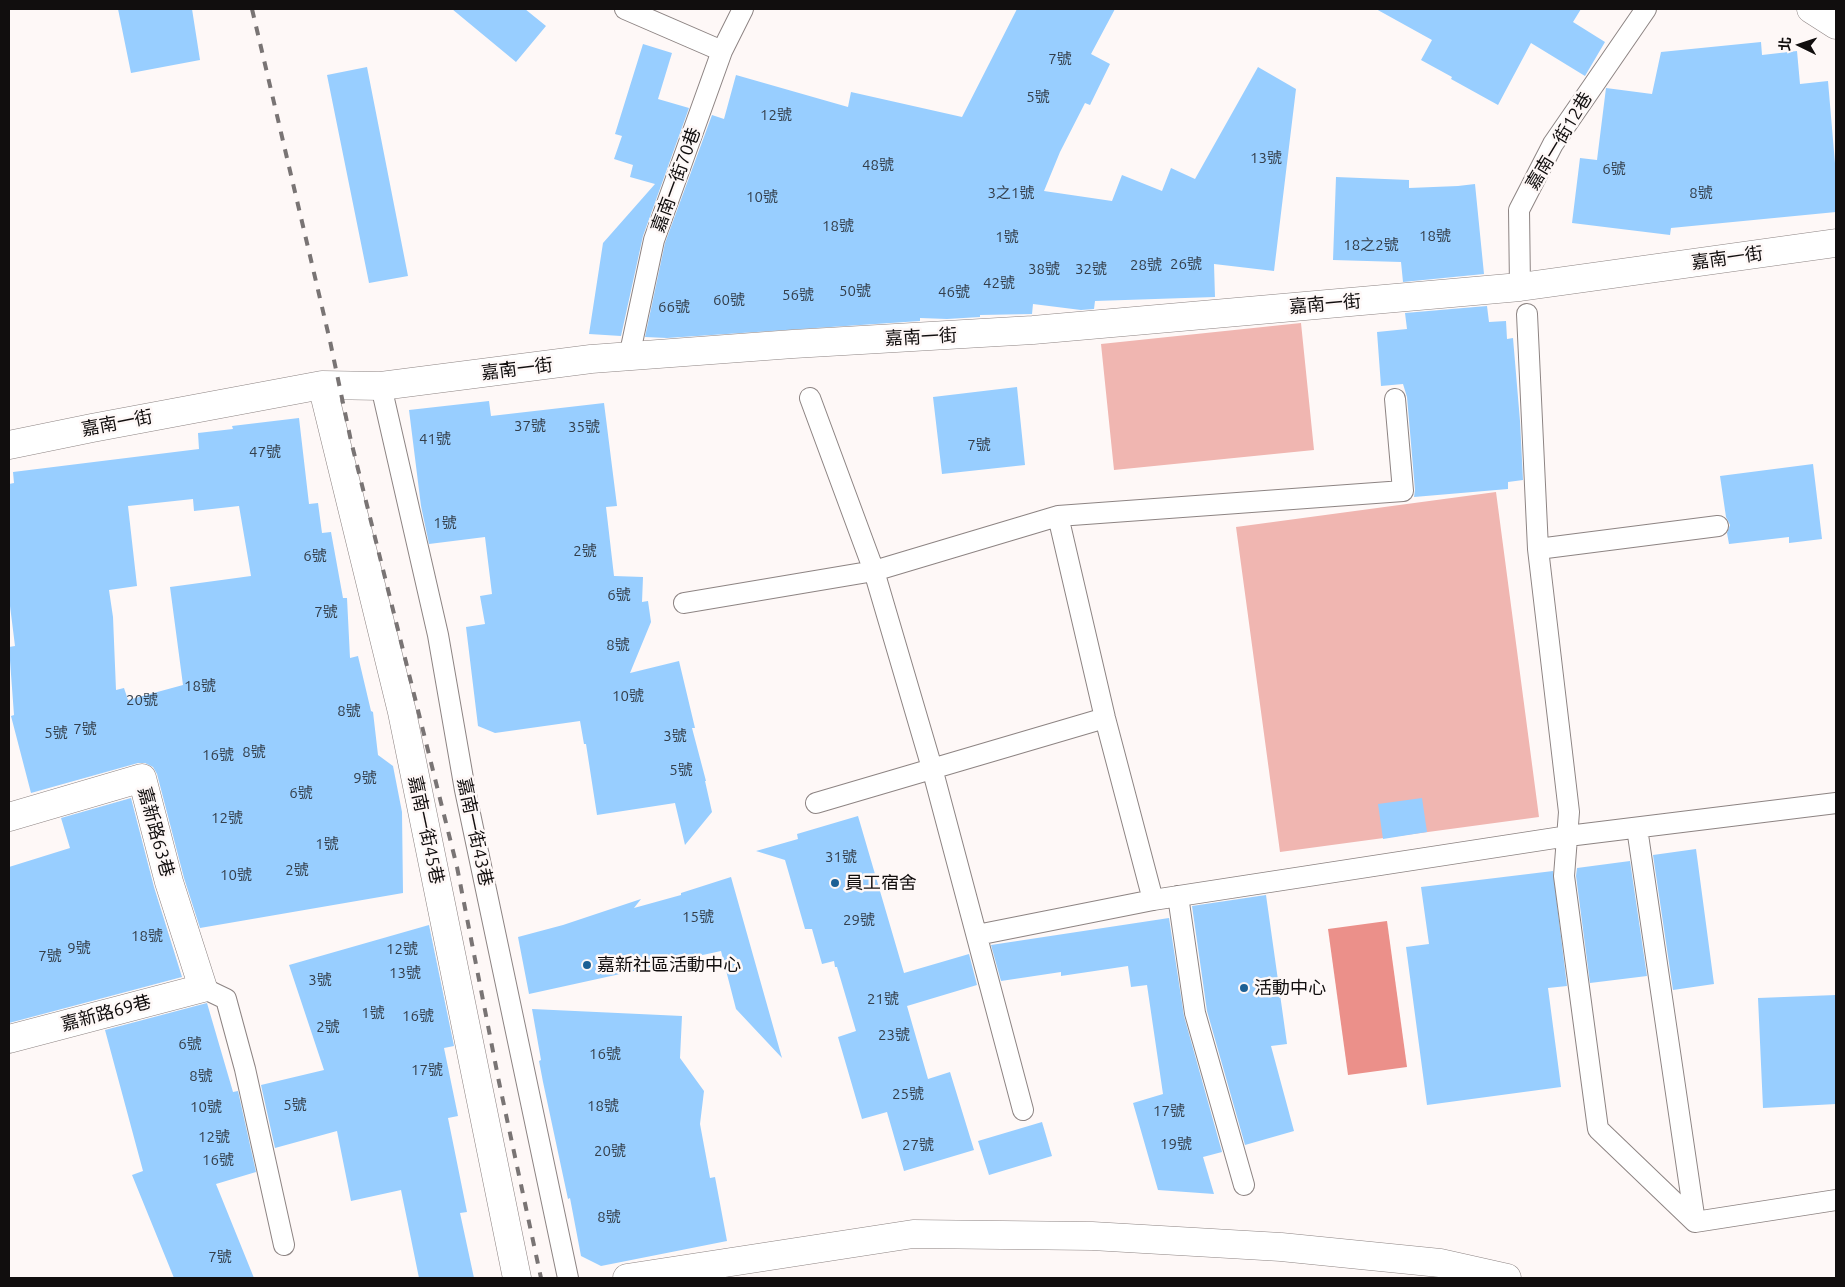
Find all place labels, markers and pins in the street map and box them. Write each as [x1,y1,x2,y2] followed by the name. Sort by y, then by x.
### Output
[845,872,917,894] place label: 員工宿舍
[829,877,841,889] marker: 員工宿舍
[597,954,741,976] place label: 嘉新社區活動中心
[581,959,593,971] marker: 嘉新社區活動中心
[1254,977,1326,999] place label: 活動中心
[1238,982,1250,994] marker: 活動中心

